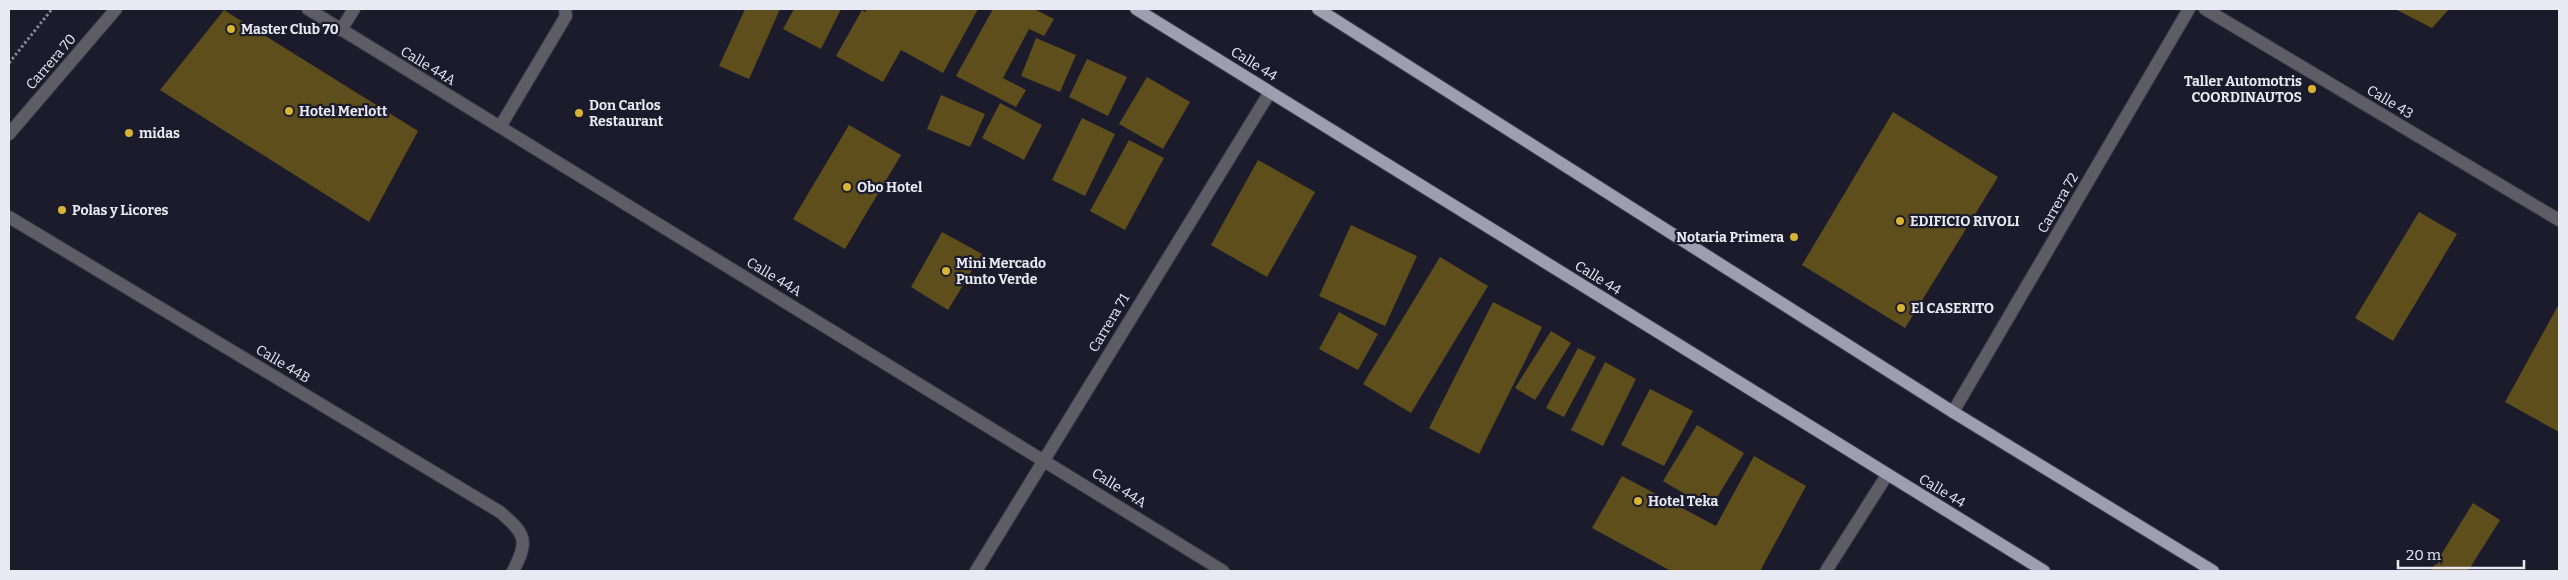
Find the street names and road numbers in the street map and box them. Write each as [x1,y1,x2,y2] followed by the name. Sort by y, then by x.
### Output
[22,31,80,93] street label: Carrera 70
[397,43,459,89] street label: Calle 44A
[1228,43,1280,85] street label: Calle 44
[2364,82,2416,122] street label: Calle 43
[2034,170,2082,236] street label: Carrera 72
[743,254,805,300] street label: Calle 44A
[1572,257,1624,299] street label: Calle 44
[1085,291,1133,355] street label: Carrera 71
[253,341,313,387] street label: Calle 44B
[1089,465,1150,511] street label: Calle 44A
[1916,470,1968,512] street label: Calle 44

